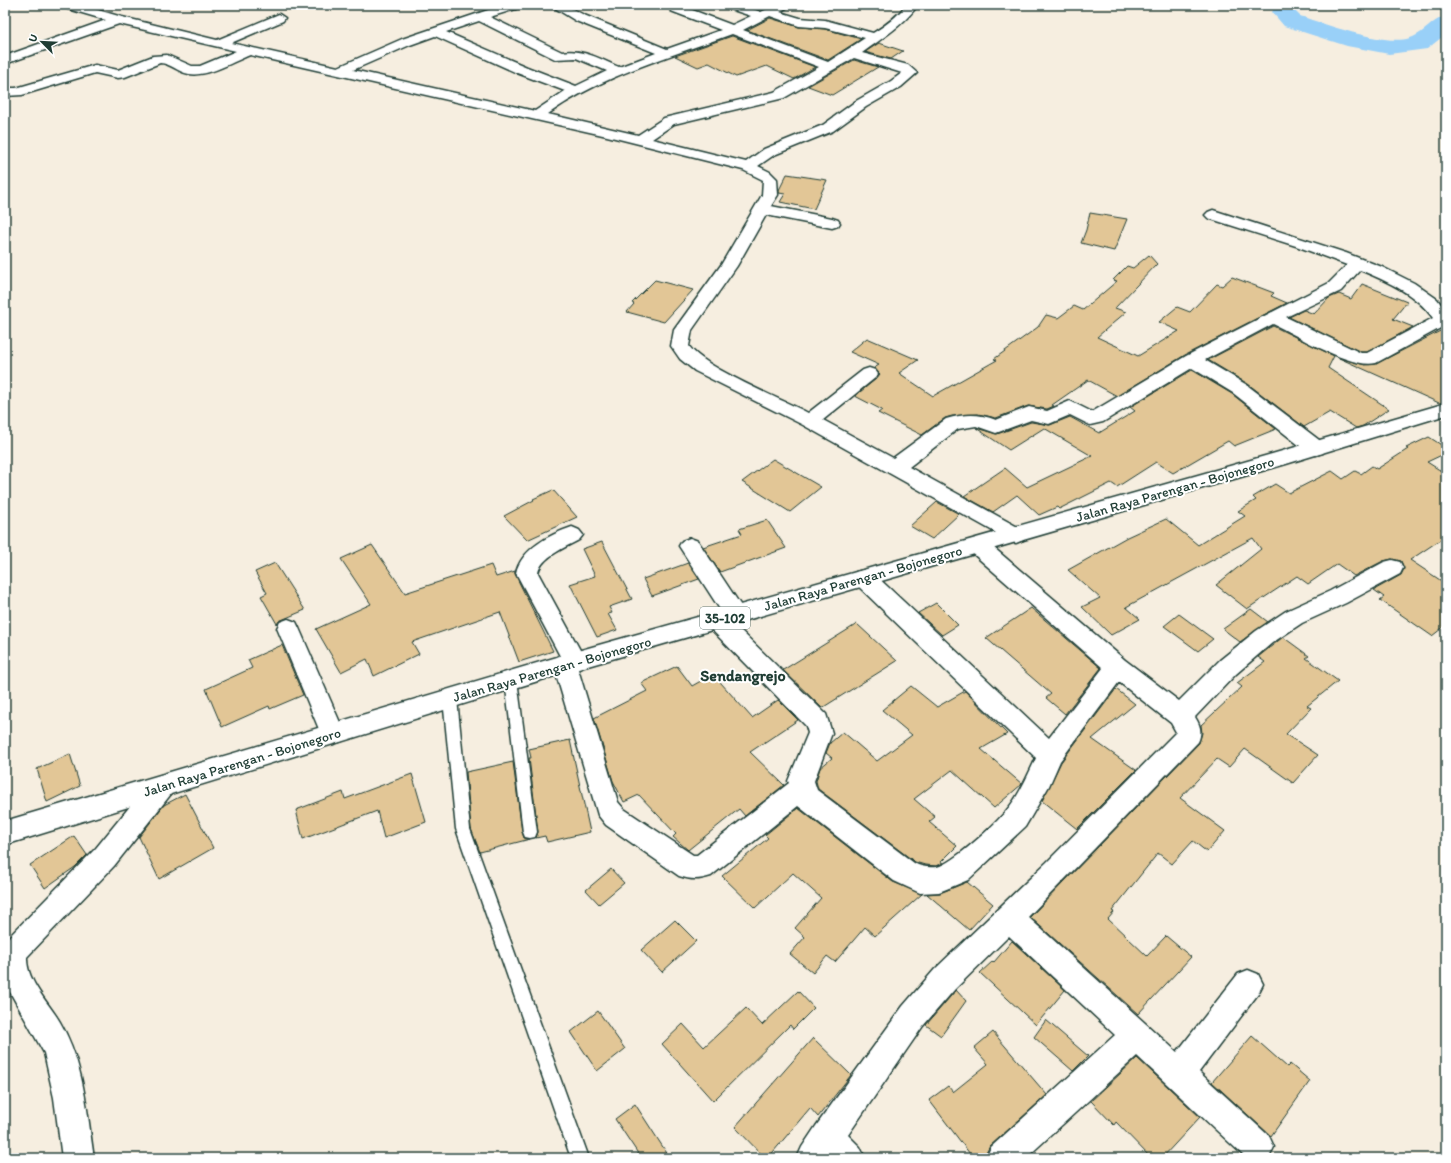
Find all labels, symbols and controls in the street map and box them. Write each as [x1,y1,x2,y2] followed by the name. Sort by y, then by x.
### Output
[22,22,62,62] north arrow
[26,32,41,44] text: U
[1074,453,1276,526] street label: Jalan Raya Parengan - Bojonegoro
[762,542,964,615] street label: Jalan Raya Parengan - Bojonegoro
[700,607,750,629] road number: 35-102
[451,633,653,706] street label: Jalan Raya Parengan - Bojonegoro
[700,666,786,686] district label: Sendangrejo
[141,724,343,801] street label: Jalan Raya Parengan - Bojonegoro

